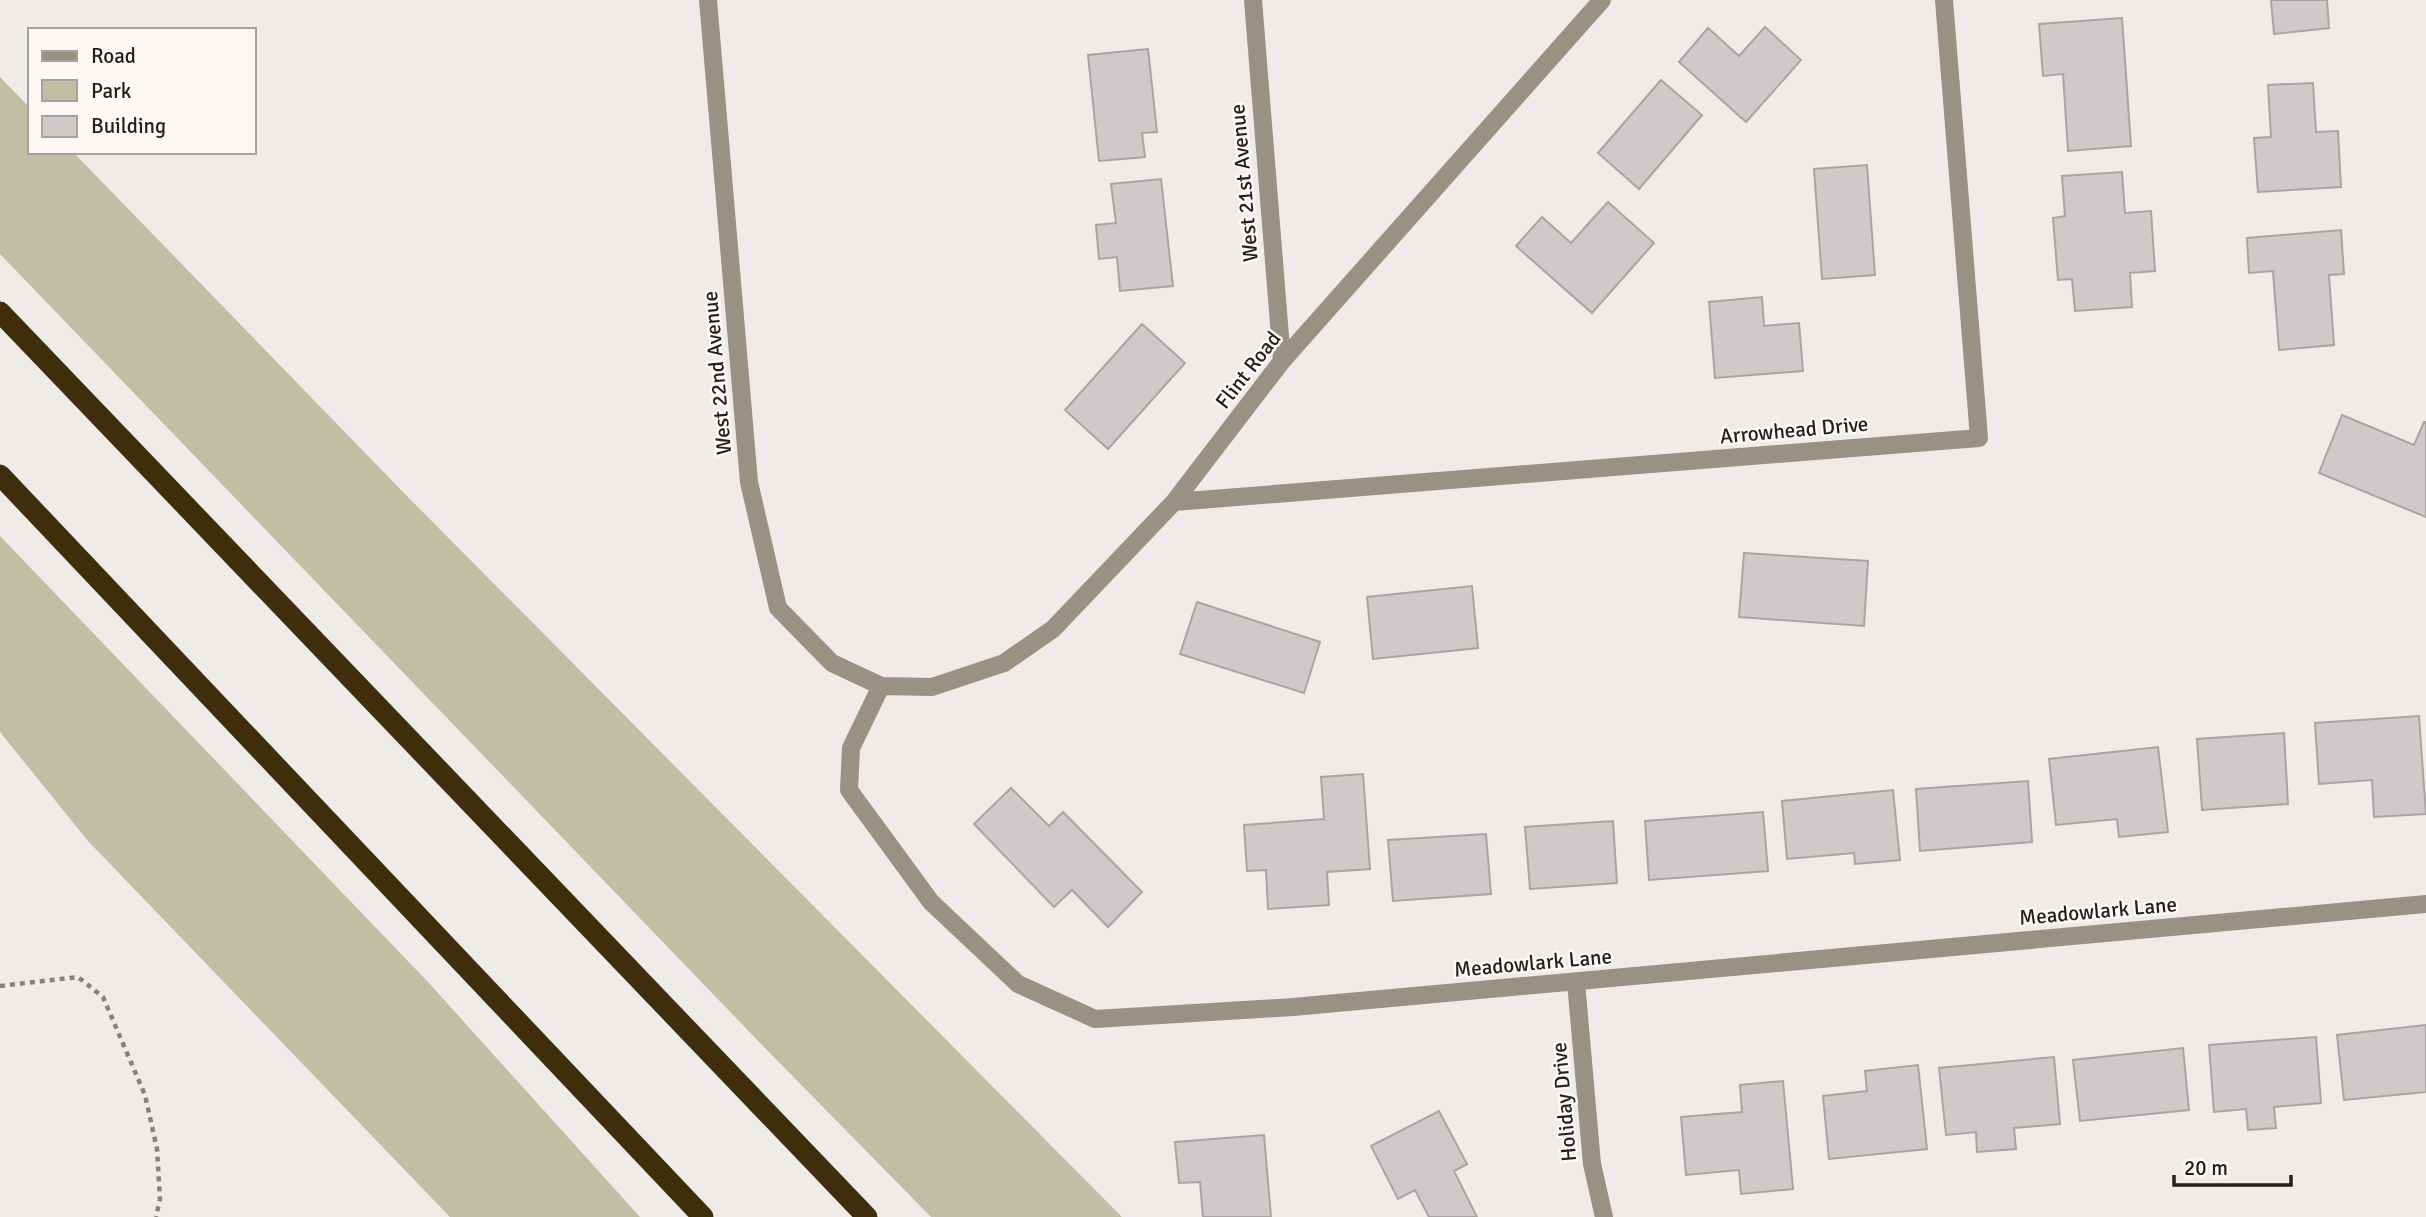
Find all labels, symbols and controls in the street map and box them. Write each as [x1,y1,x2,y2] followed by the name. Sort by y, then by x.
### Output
[28,28,256,154] legend
[91,43,136,69] text: Road
[91,78,132,104] text: Park
[1224,103,1264,263] street label: West 21st Avenue
[91,113,166,139] text: Building
[697,290,737,456] street label: West 22nd Avenue
[1210,326,1286,414] street label: Flint Road
[1719,411,1869,449] street label: Arrowhead Drive
[2018,891,2178,931] street label: Meadowlark Lane
[1453,943,1613,983] street label: Meadowlark Lane
[1546,1041,1582,1163] street label: Holiday Drive
[2174,1144,2291,1188] scale bar
[2184,1155,2228,1181] text: 20 m

